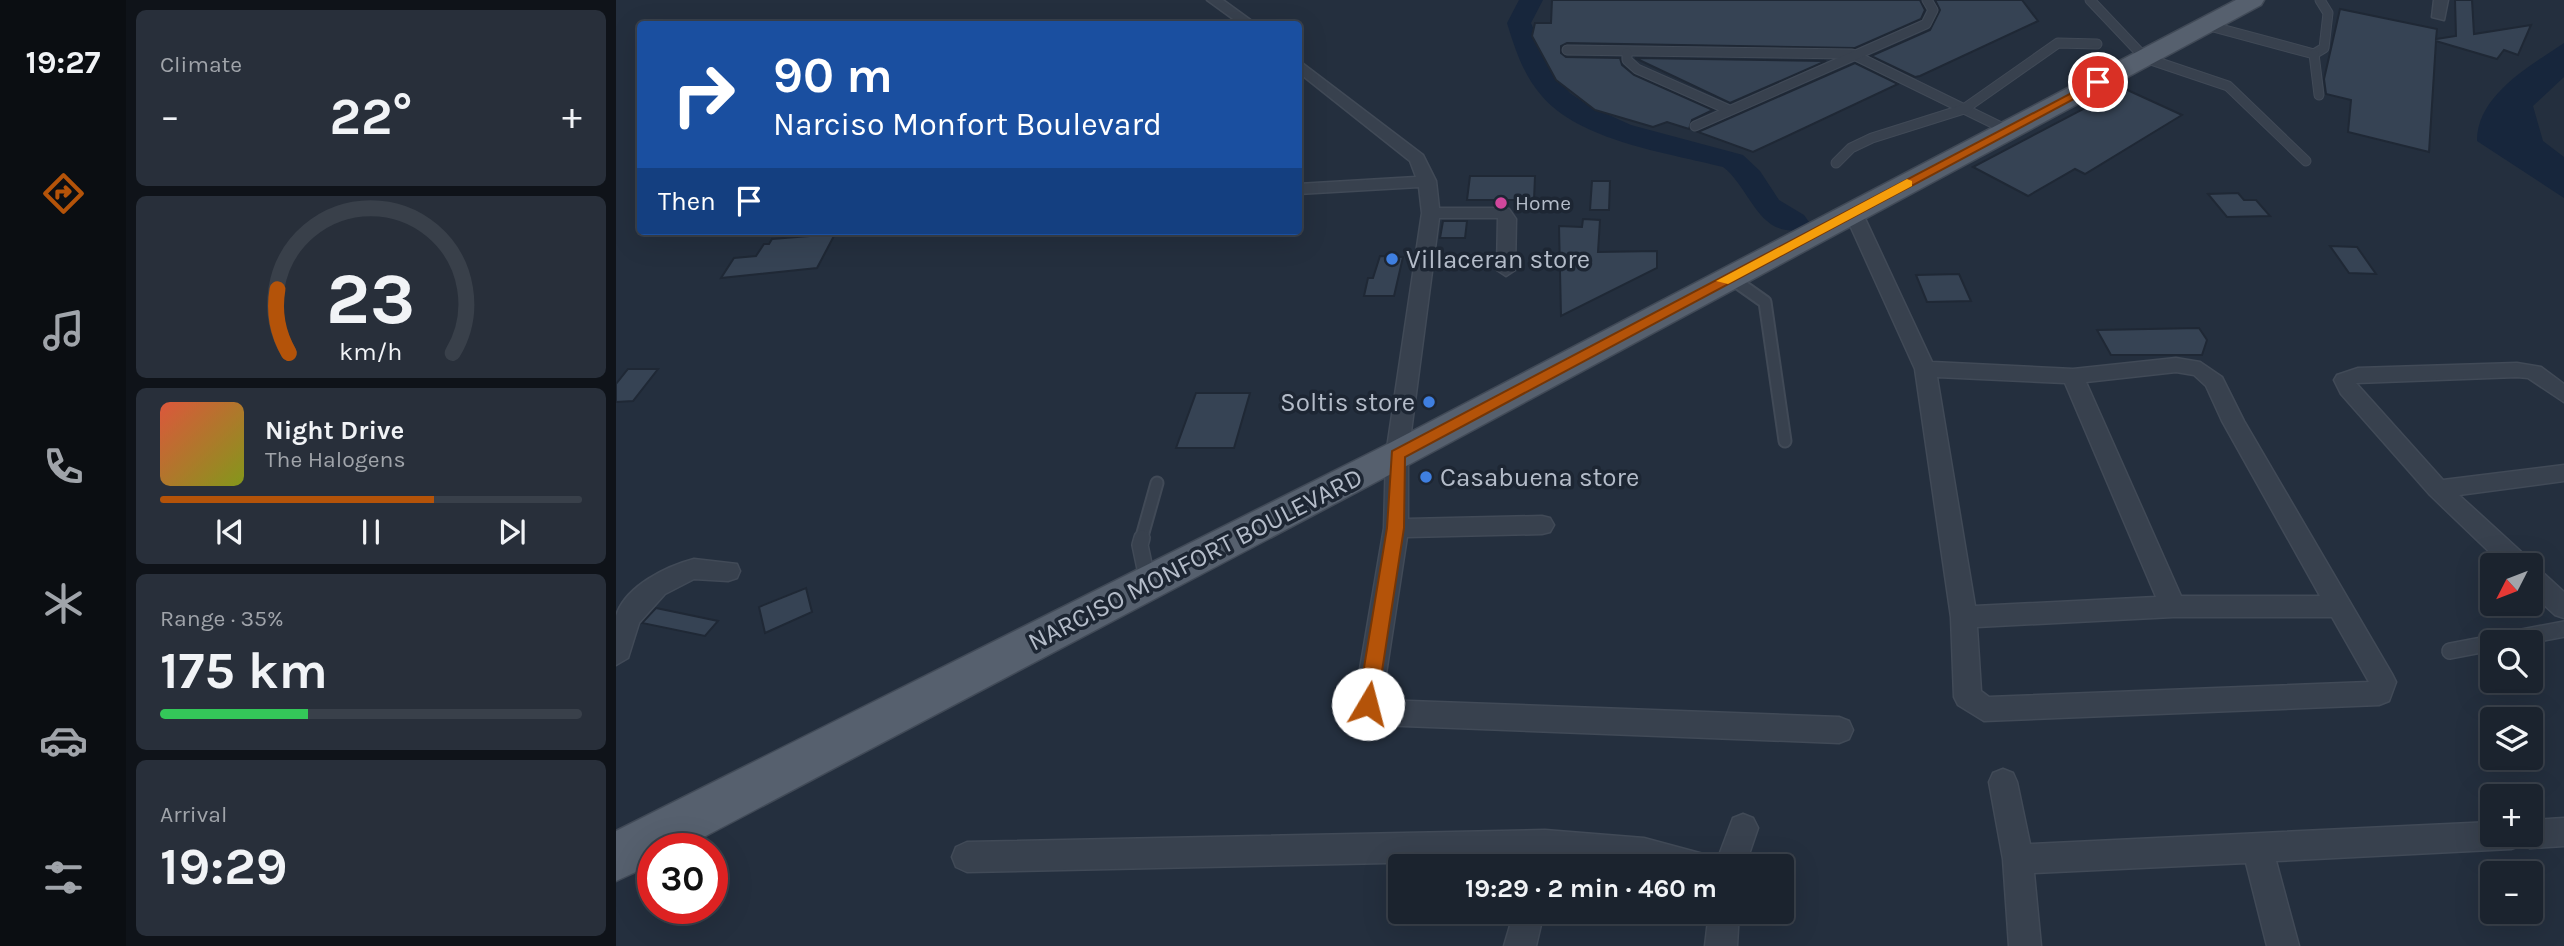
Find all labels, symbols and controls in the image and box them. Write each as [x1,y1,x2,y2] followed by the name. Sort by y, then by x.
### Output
[26,44,100,81] text: 19:27
[773,47,893,104] text: 90 m
[658,49,749,140] icon: right
[160,51,242,78] text: Climate
[2068,52,2128,112] pin
[2079,63,2117,101] icon: arrive
[329,86,413,147] text: 22°
[160,94,180,139] text: −
[562,94,582,139] text: +
[773,106,1162,143] text: Narciso Monfort Boulevard
[39,169,88,218] icon: directions
[730,182,768,220] icon: arrive
[658,186,716,217] text: Then
[1515,191,1571,215] place label: Home
[1493,195,1509,211] marker: Home
[1406,244,1590,275] place label: Villaceran store
[1384,251,1400,267] marker: Villaceran store
[326,256,416,341] text: 23
[39,306,88,355] icon: music
[339,337,403,366] text: km/h
[1280,387,1415,418] place label: Soltis store
[1421,394,1437,410] marker: Soltis store
[265,415,404,446] text: Night Drive
[39,442,88,491] icon: phone
[265,446,405,473] text: The Halogens
[1023,461,1368,658] street label: NARCISO MONFORT BOULEVARD
[1440,462,1639,493] place label: Casabuena store
[1418,469,1434,485] marker: Casabuena store
[211,513,249,551] icon: previous
[352,513,390,551] icon: pause
[493,513,531,551] icon: next
[2480,553,2543,616] north arrow
[2480,553,2543,924] map controls
[39,579,88,628] icon: climate
[160,605,284,632] text: Range · 35%
[2480,630,2543,693] button: search
[160,640,328,701] text: 175 km
[1331,667,1405,741] position arrow
[2480,707,2543,770] button: layers
[39,716,88,765] icon: car
[2480,784,2543,847] button: +
[160,801,227,828] text: Arrival
[637,833,728,924] speed limit sign: 30
[160,836,287,897] text: 19:29
[39,853,88,902] icon: filters
[2480,861,2543,924] button: −
[1465,873,1717,904] text: 19:29 · 2 min · 460 m

